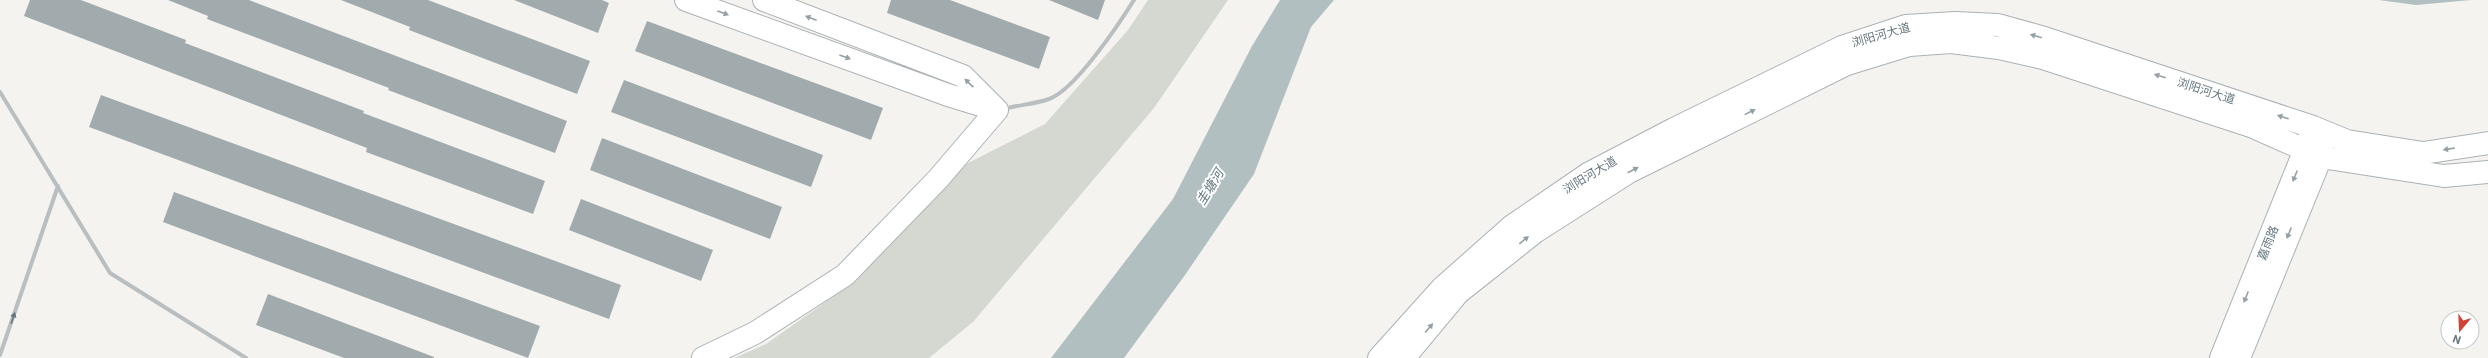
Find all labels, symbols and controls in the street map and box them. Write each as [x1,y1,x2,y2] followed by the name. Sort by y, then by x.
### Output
[717,11,729,17] one-way arrow
[805,15,816,21] one-way arrow
[1850,20,1912,50] street label: 浏阳河大道
[2030,33,2042,39] one-way arrow
[839,55,851,61] one-way arrow
[2153,73,2165,79] one-way arrow
[2175,75,2237,107] street label: 浏阳河大道
[964,78,974,88] one-way arrow
[1744,109,1756,115] one-way arrow
[2277,114,2289,120] one-way arrow
[2443,146,2456,152] one-way arrow
[1561,154,1619,196] street label: 浏阳河大道
[1194,164,1228,208] water label: 圭塘河
[1628,166,1639,173] one-way arrow
[2291,171,2297,183] one-way arrow
[2255,224,2281,262] street label: 嘉雨路
[2286,228,2292,240] one-way arrow
[1519,236,1530,244] one-way arrow
[2242,291,2248,303] one-way arrow
[2440,310,2480,350] north arrow
[10,312,16,324] one-way arrow
[1425,323,1434,333] one-way arrow
[2451,331,2463,346] text: N

